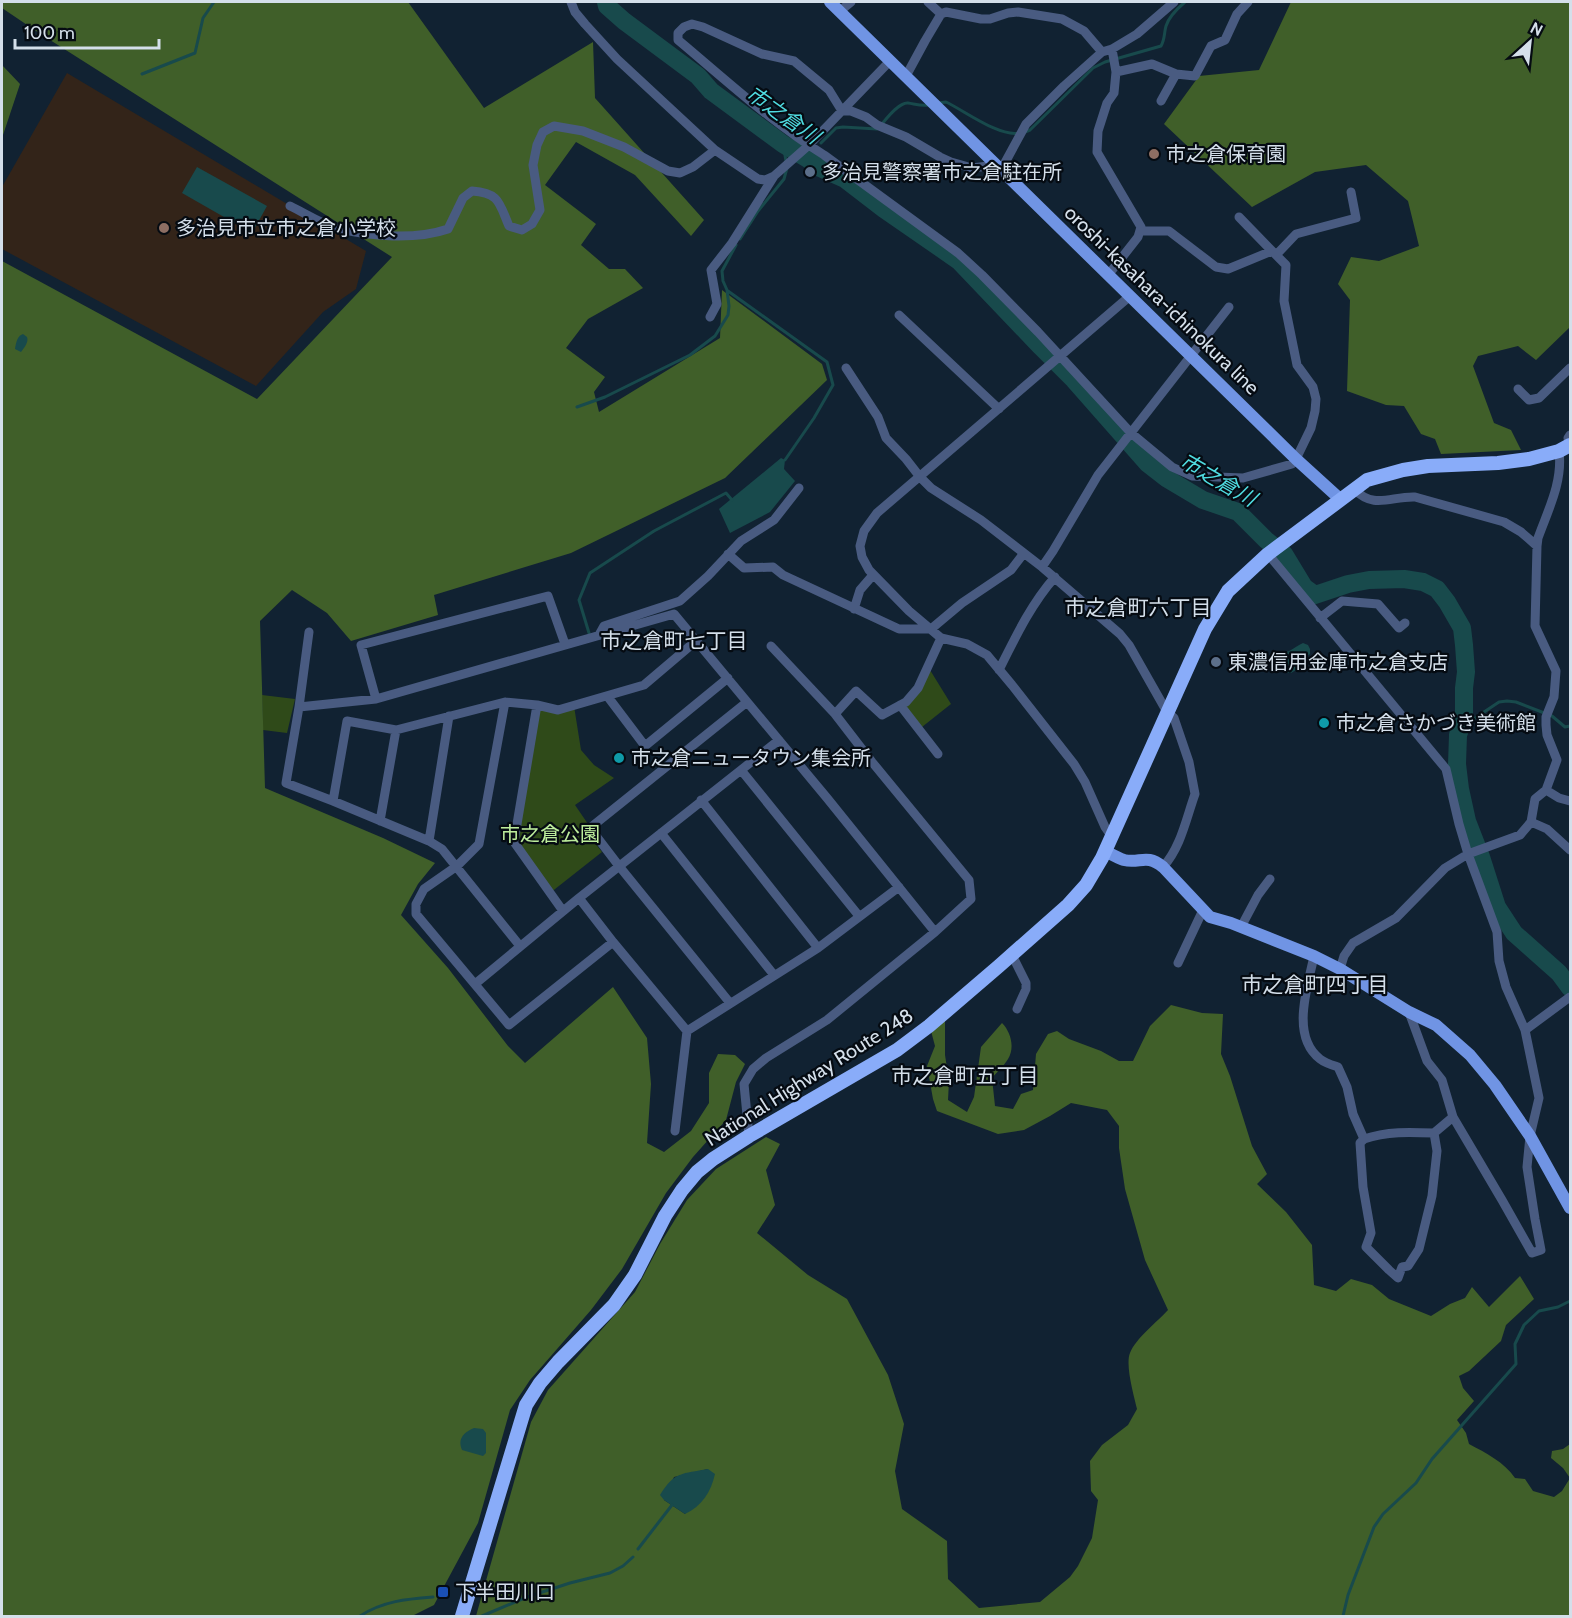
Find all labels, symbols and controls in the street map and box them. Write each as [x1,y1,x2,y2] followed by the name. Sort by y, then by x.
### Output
[15,12,159,50] scale bar
[1500,12,1560,72] north arrow
[1527,18,1546,40] text: N
[24,22,75,44] text: 100 m
[742,80,826,150] water label: 市之倉川
[1166,142,1286,166] place label: 市之倉保育園
[1147,147,1161,161] marker: 市之倉保育園
[822,160,1062,184] place label: 多治見警察署市之倉駐在所
[803,165,817,179] marker: 多治見警察署市之倉駐在所
[1060,200,1264,400] street label: oroshi-kasahara-ichinokura line
[176,216,396,240] place label: 多治見市立市之倉小学校
[157,221,171,235] marker: 多治見市立市之倉小学校
[1176,448,1263,512] water label: 市之倉川
[1065,595,1212,620] district label: 市之倉町六丁目
[601,628,748,653] district label: 市之倉町七丁目
[1228,650,1448,674] place label: 東濃信用金庫市之倉支店
[1209,655,1223,669] marker: 東濃信用金庫市之倉支店
[1336,711,1536,735] place label: 市之倉さかづき美術館
[1317,716,1331,730] marker: 市之倉さかづき美術館
[631,746,871,770] place label: 市之倉ニュータウン集会所
[612,751,626,765] marker: 市之倉ニュータウン集会所
[500,822,600,846] park label: 市之倉公園
[1242,972,1389,997] district label: 市之倉町四丁目
[700,1003,918,1151] street label: National Highway Route 248
[892,1063,1039,1088] district label: 市之倉町五丁目
[455,1580,555,1604] place label: 下半田川口
[436,1585,450,1599] marker: 下半田川口

